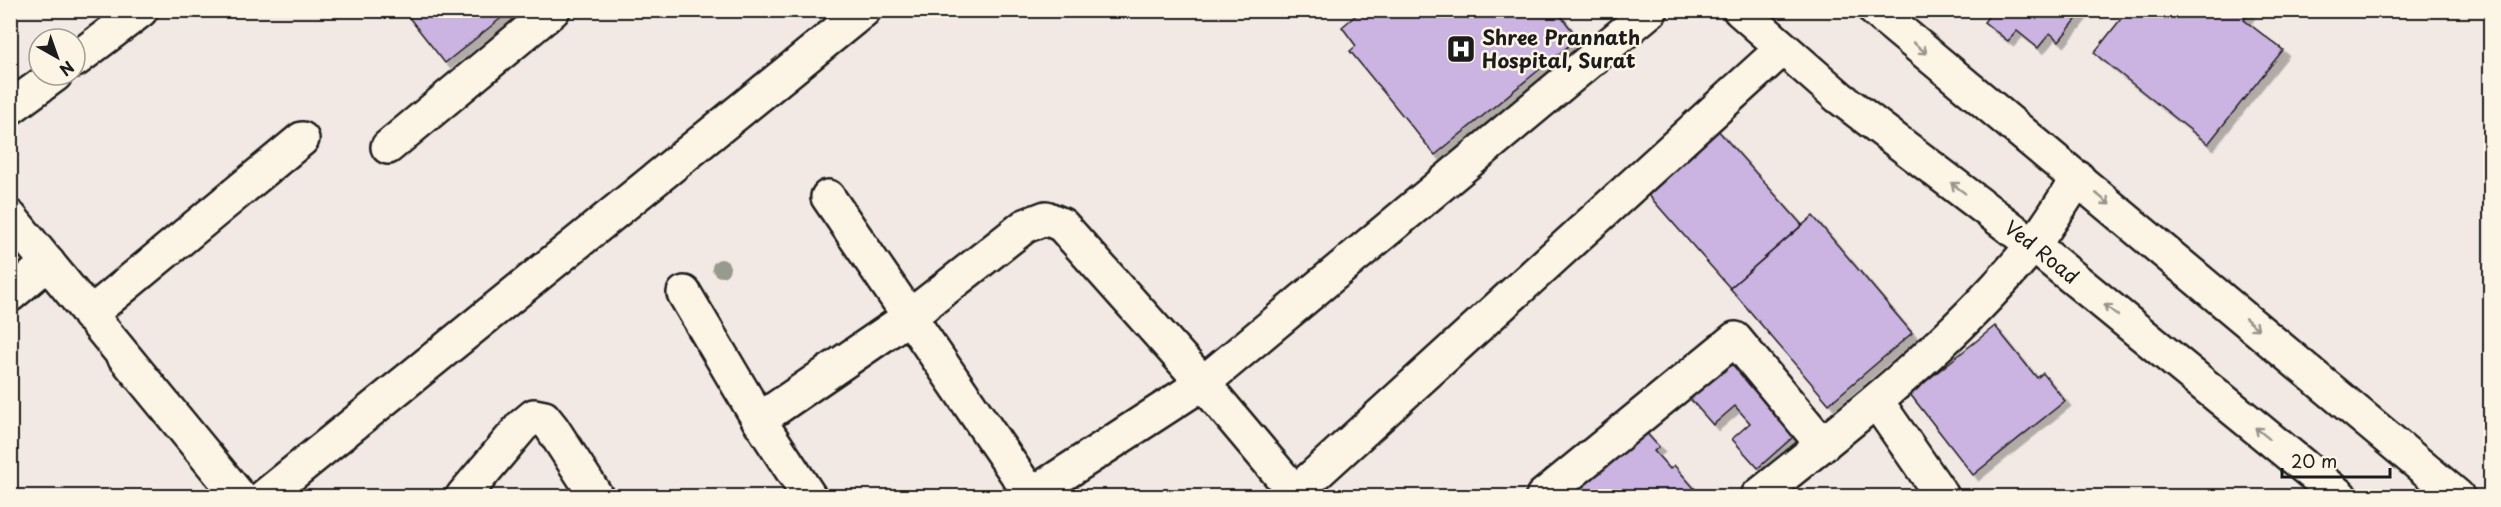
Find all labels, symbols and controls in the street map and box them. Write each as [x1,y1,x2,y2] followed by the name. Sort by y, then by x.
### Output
[1482,22,1640,75] place label: Shree Prannath Hospital, Surat
[27,27,87,87] north arrow
[1445,33,1477,65] hospital icon: Shree Prannath Hospital, Surat
[1912,41,1927,55] one-way arrow
[55,56,80,83] text: N
[1951,182,1967,195] one-way arrow
[2095,192,2110,206] one-way arrow
[1998,212,2086,291] street label: Ved Road
[2103,303,2119,316] one-way arrow
[2244,318,2260,331] one-way arrow
[2255,426,2270,440] one-way arrow
[2282,441,2390,479] scale bar
[2291,447,2337,474] text: 20 m

